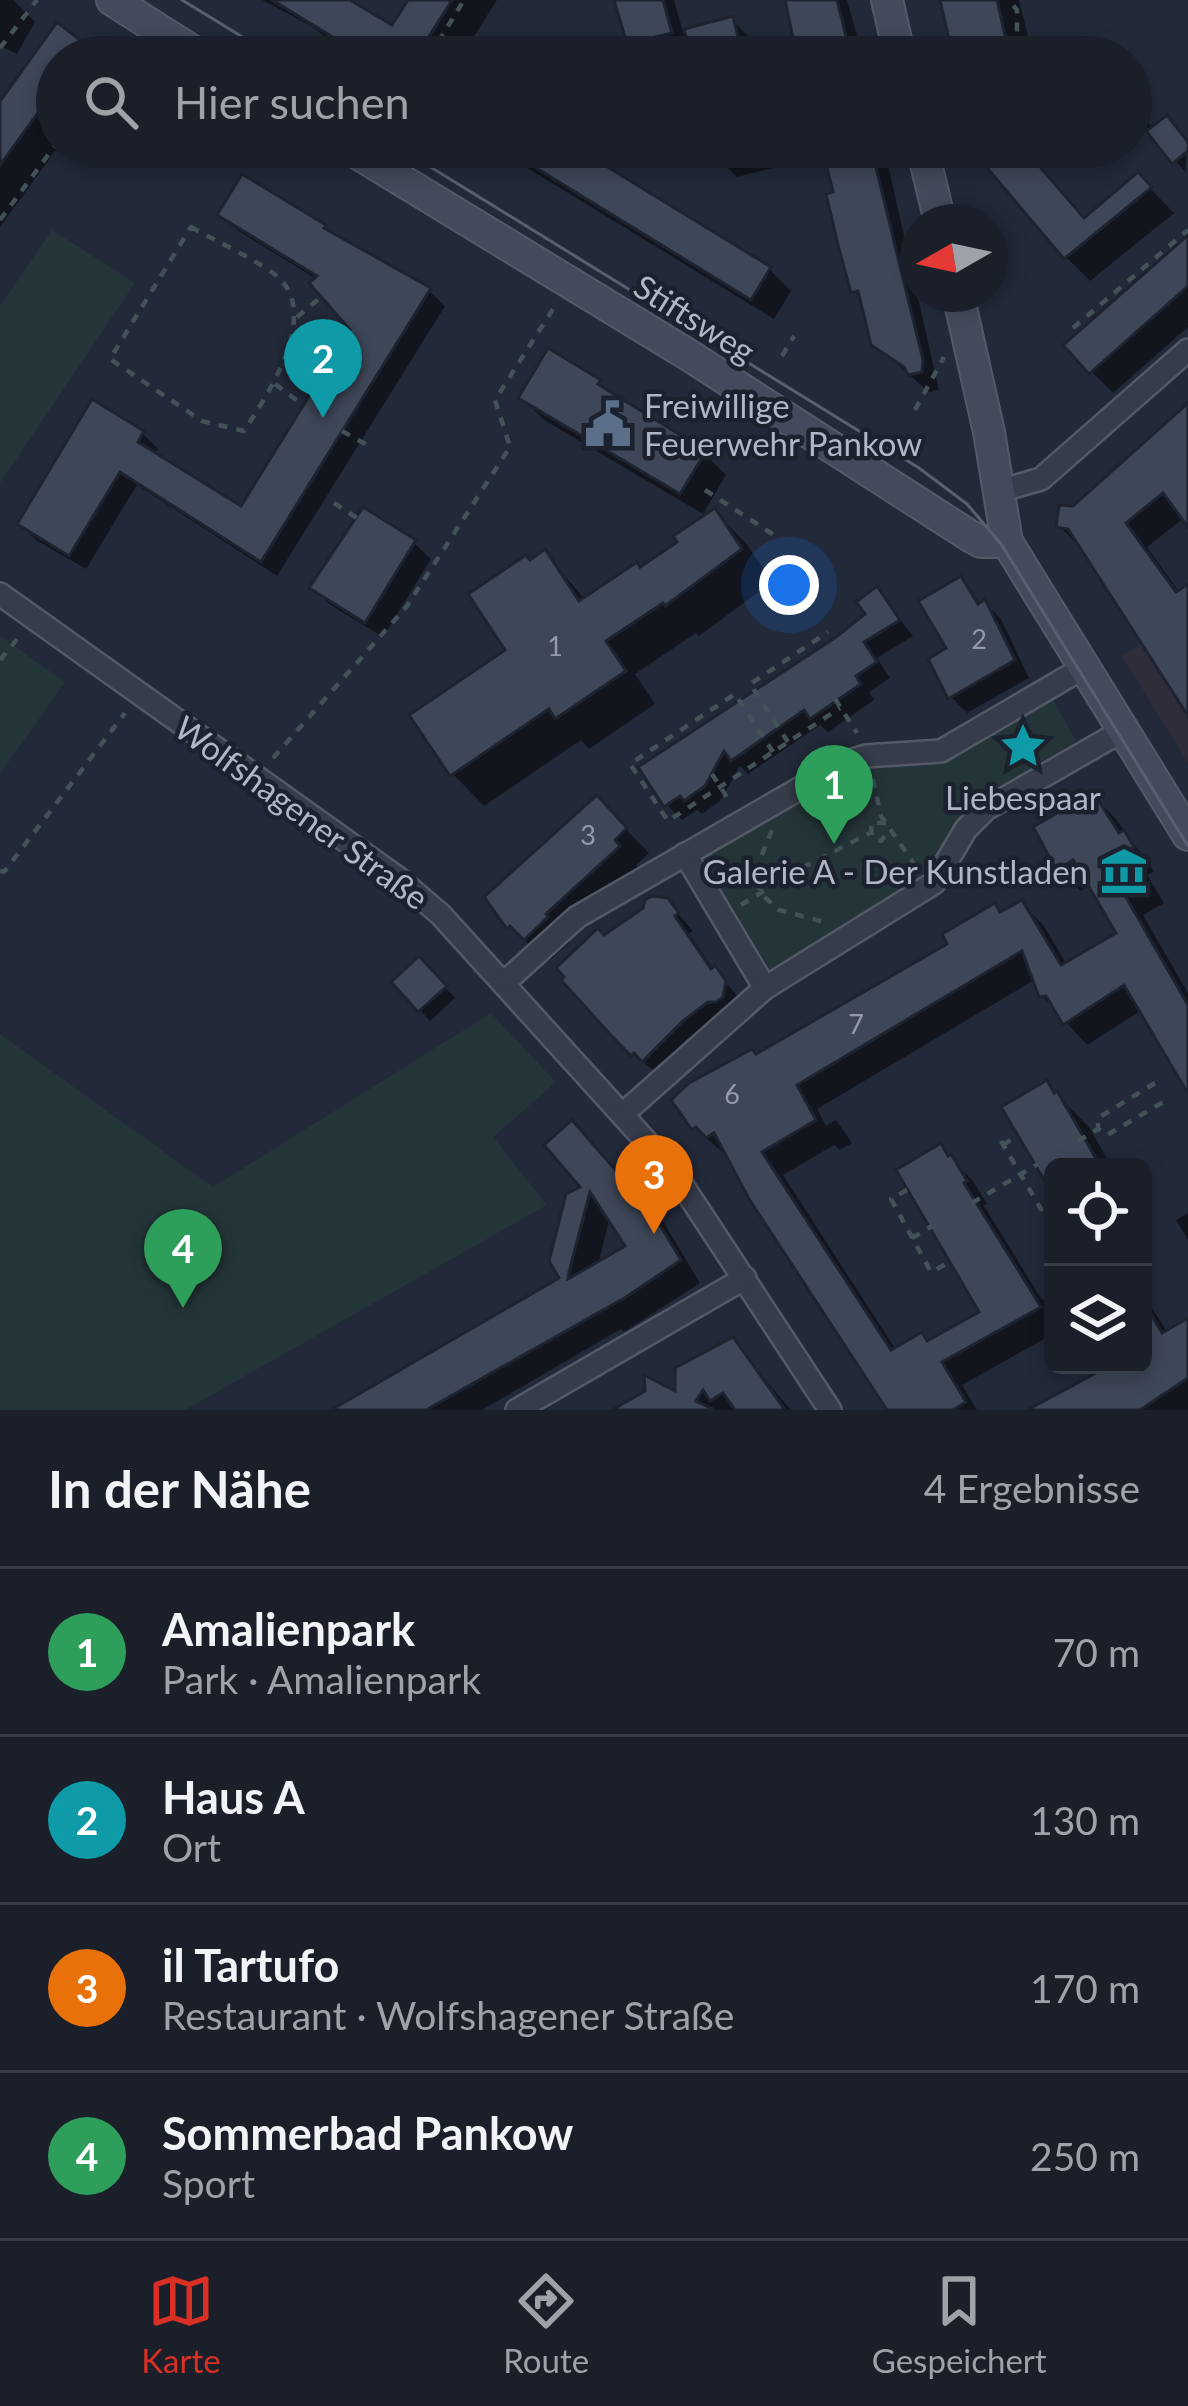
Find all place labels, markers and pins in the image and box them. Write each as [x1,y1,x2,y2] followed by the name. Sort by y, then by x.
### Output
[284,319,362,418] pin: 2
[644,385,922,463] place label: Freiwillige Feuerwehr Pankow
[583,399,633,449] public building icon: Freiwillige Feuerwehr Pankow
[998,721,1048,771] place icon: Liebespaar
[795,745,873,844] pin: 1
[945,777,1101,817] place label: Liebespaar
[1099,846,1149,896] museum icon: Galerie A - Der Kunstladen
[703,851,1088,891] place label: Galerie A - Der Kunstladen
[615,1135,693,1234] pin: 3
[144,1209,222,1308] pin: 4

